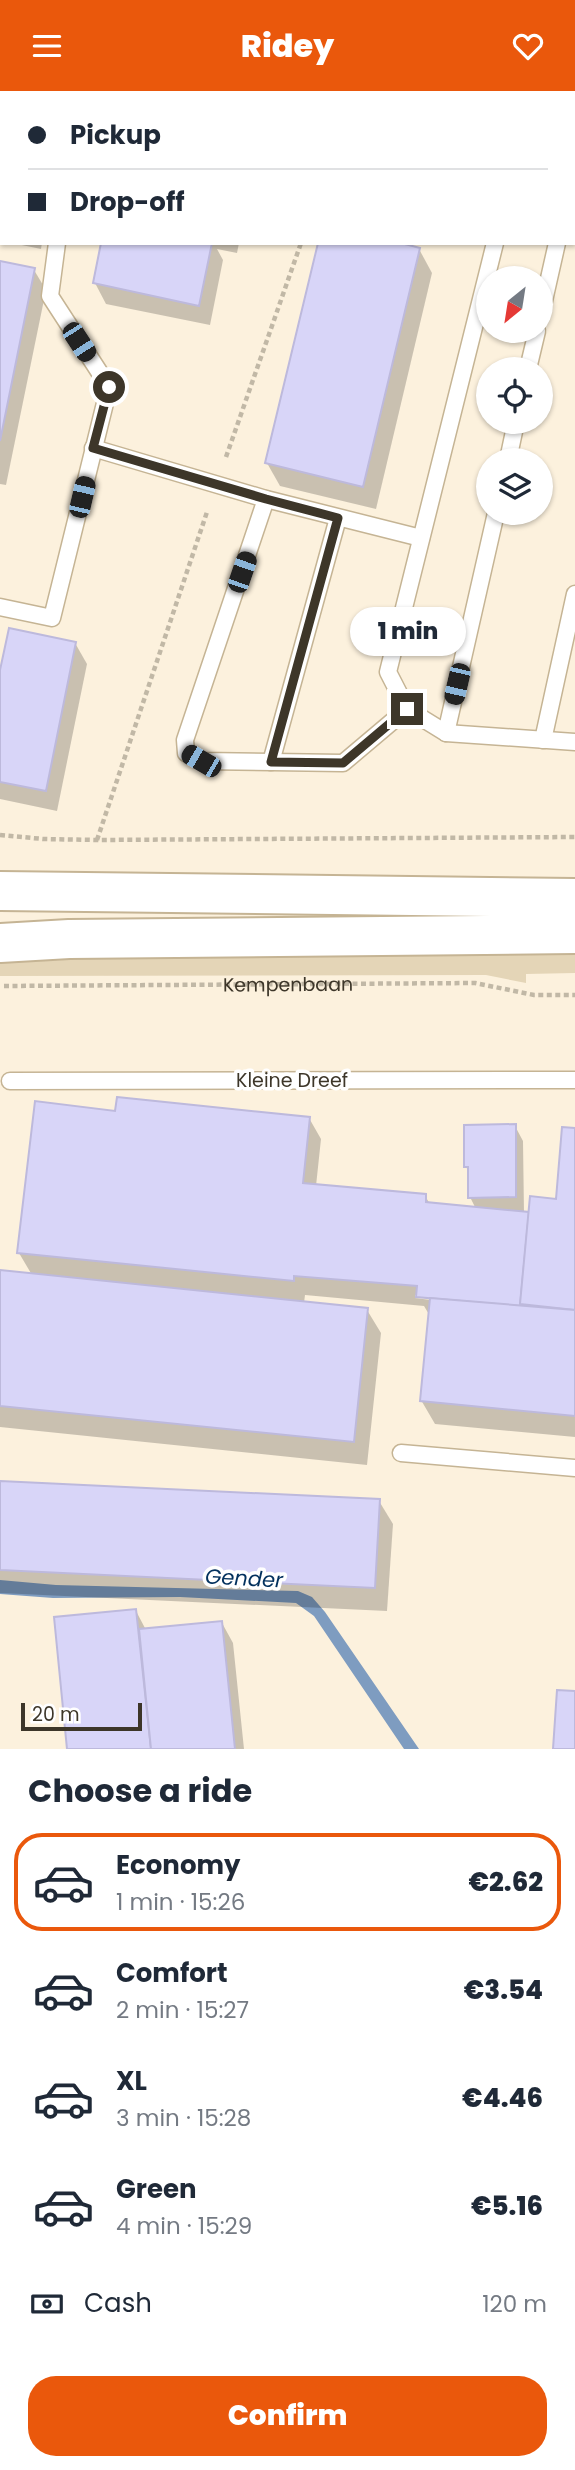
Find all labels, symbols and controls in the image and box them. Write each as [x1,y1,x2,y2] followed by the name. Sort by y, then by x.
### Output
[241,23,334,68] text: Ridey
[28,27,66,65] icon: menu
[509,27,547,65] icon: heart
[70,117,161,153] text: Pickup
[70,184,185,220] text: Drop-off
[476,266,553,343] north arrow
[476,266,553,525] map controls
[59,319,100,365] car
[476,357,553,434] button: locate
[93,371,125,403] route start
[476,448,553,525] button: layers
[68,474,97,520] car
[226,549,259,595] car
[349,607,465,657] callout: 1 min
[378,615,438,647] text: 1 min
[443,661,472,707] car
[391,693,423,725] route end
[178,741,225,781] car
[223,970,353,998] street label: Kempenbaan
[236,1067,348,1094] street label: Kleine Dreef
[204,1561,285,1595] water label: Gender
[21,1700,142,1732] scale bar
[32,1701,80,1728] text: 20 m
[28,1768,252,1813] text: Choose a ride
[116,1847,240,1883] text: Economy
[32,1851,95,1914] icon: car
[468,1864,543,1900] text: €2.62
[116,1886,245,1918] text: 1 min · 15:26
[116,1955,228,1991] text: Comfort
[32,1959,95,2022] icon: car
[464,1972,543,2008] text: €3.54
[116,1994,249,2026] text: 2 min · 15:27
[116,2063,147,2099] text: XL
[32,2067,95,2130] icon: car
[462,2080,543,2116] text: €4.46
[116,2102,251,2134] text: 3 min · 15:28
[116,2171,197,2207] text: Green
[32,2175,95,2238] icon: car
[471,2188,543,2224] text: €5.16
[116,2210,252,2242] text: 4 min · 15:29
[28,2285,66,2323] icon: cash
[84,2285,152,2321] text: Cash
[482,2288,547,2320] text: 120 m
[28,2376,547,2456] button: Confirm

